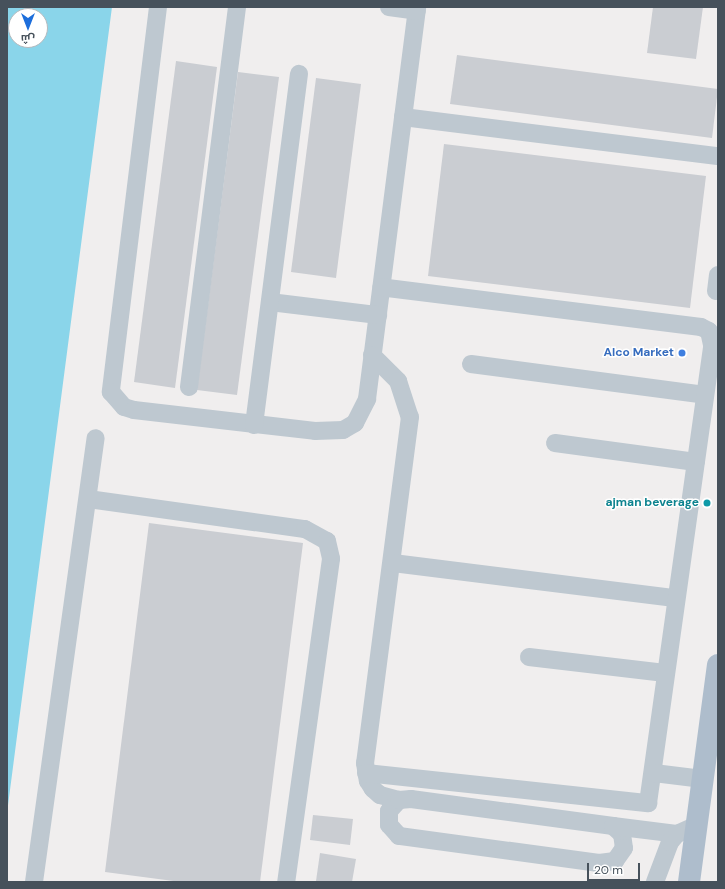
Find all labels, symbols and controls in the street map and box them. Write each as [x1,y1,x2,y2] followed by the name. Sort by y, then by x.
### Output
[8,8,48,48] north arrow
[21,32,35,46] text: ش
[604,346,674,360] place label: Alco Market
[677,348,687,358] marker: Alco Market
[605,496,699,510] place label: ajman beverage
[702,498,712,508] marker: ajman beverage
[589,855,642,881] scale bar
[594,862,623,878] text: 20 m

